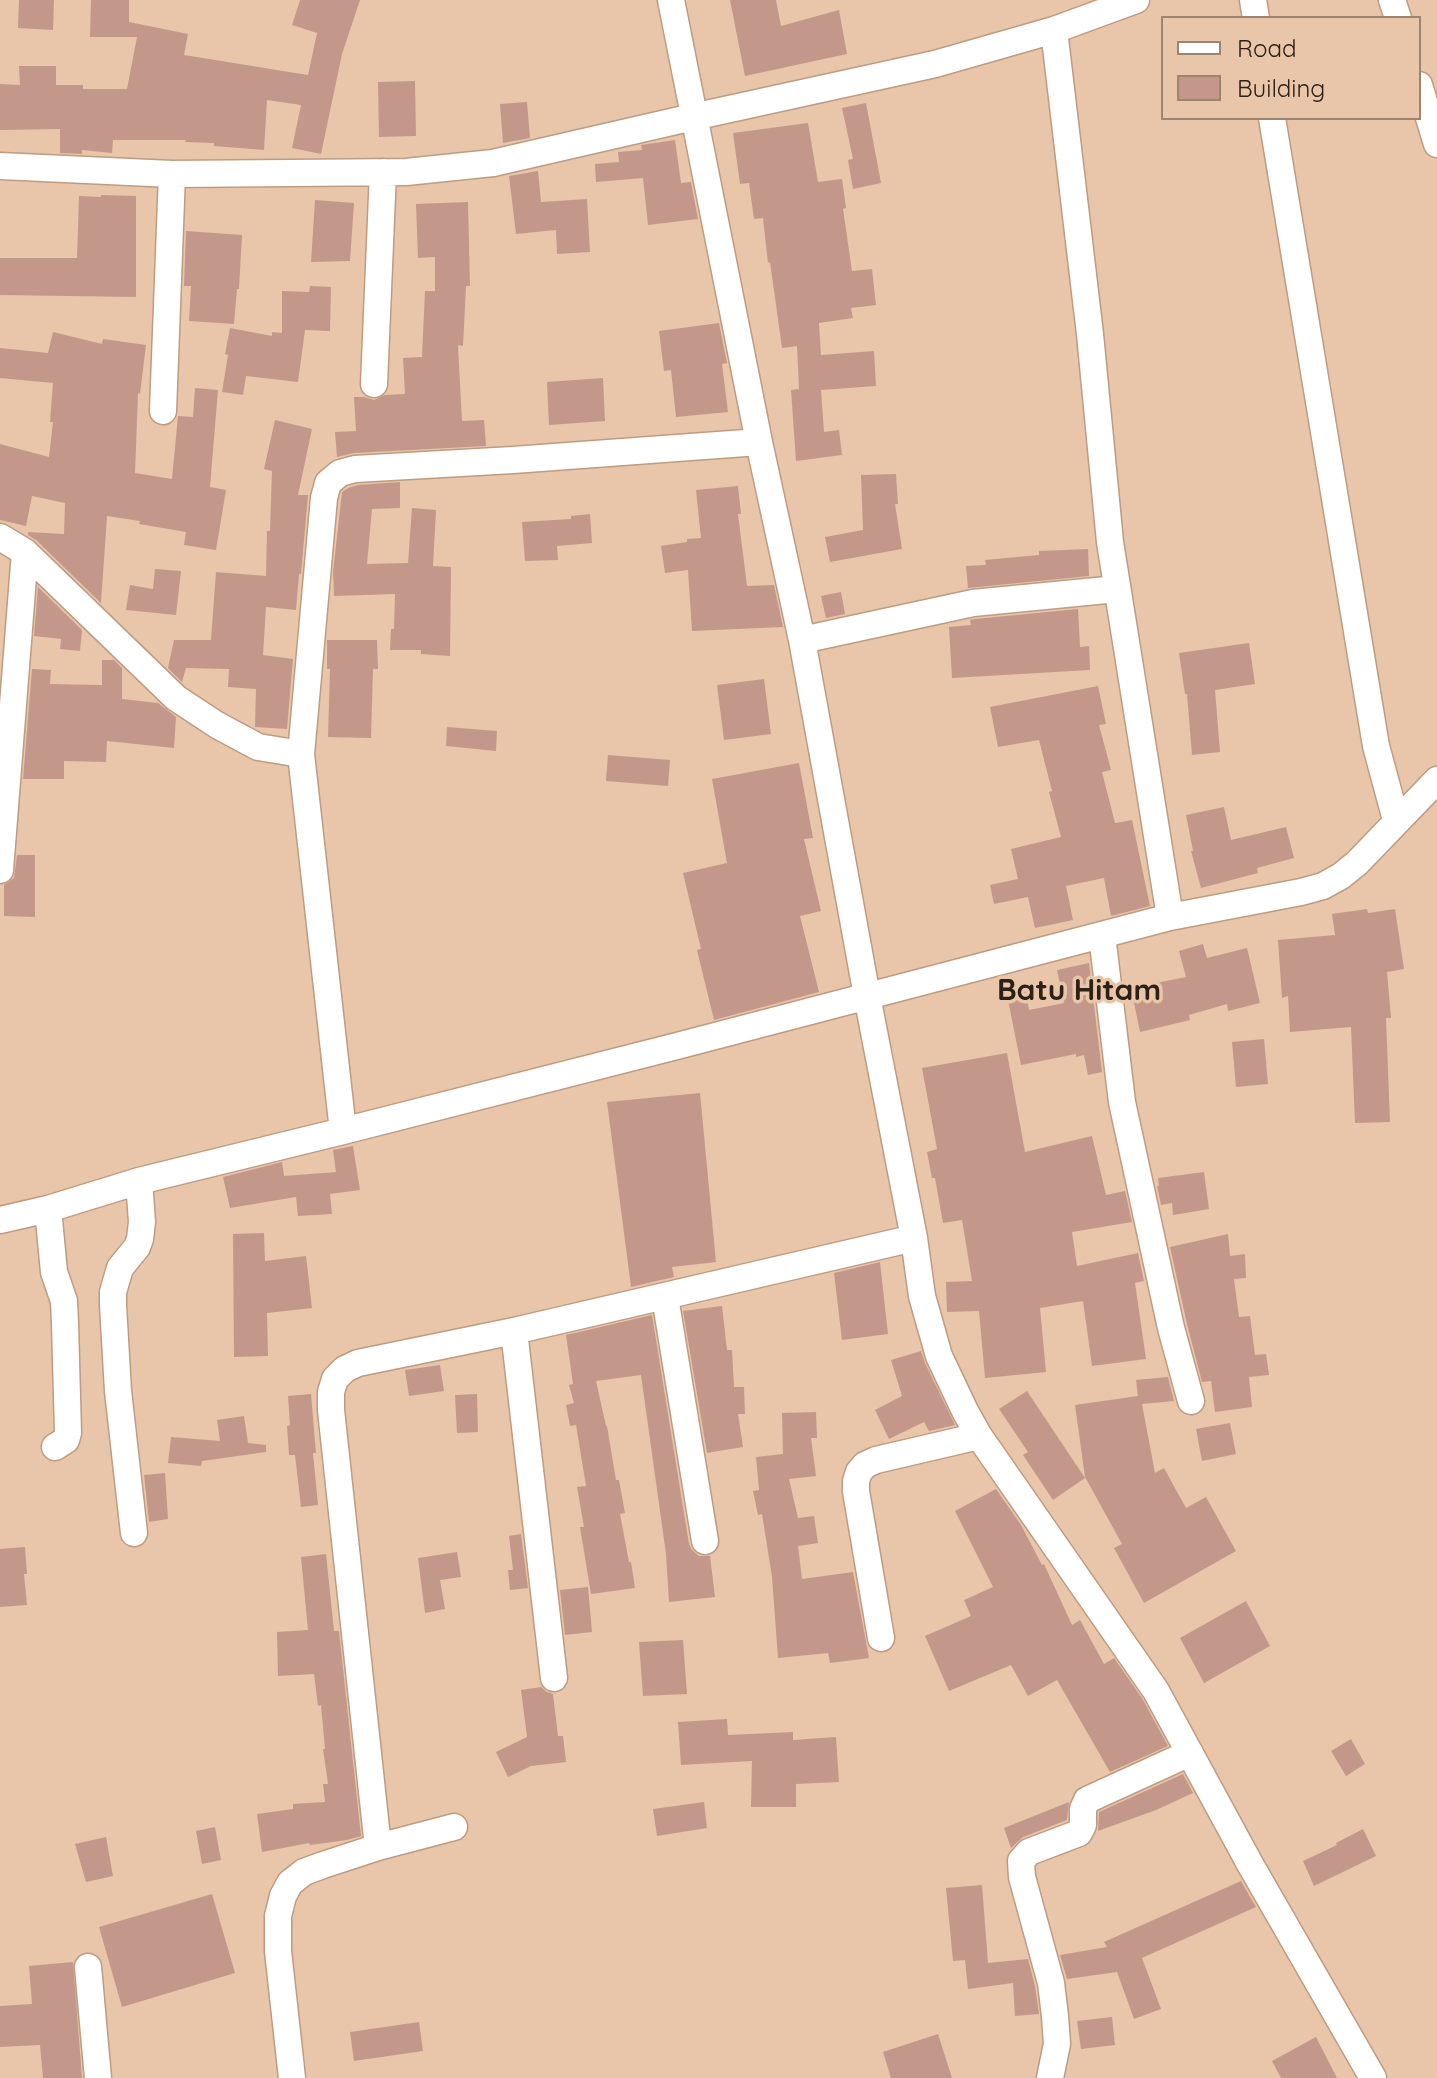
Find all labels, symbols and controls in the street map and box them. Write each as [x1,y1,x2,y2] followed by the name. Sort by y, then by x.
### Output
[1161,16,1421,120] legend
[1237,33,1297,63] text: Road
[1237,73,1325,103] text: Building
[997,973,1161,1009] district label: Batu Hitam

